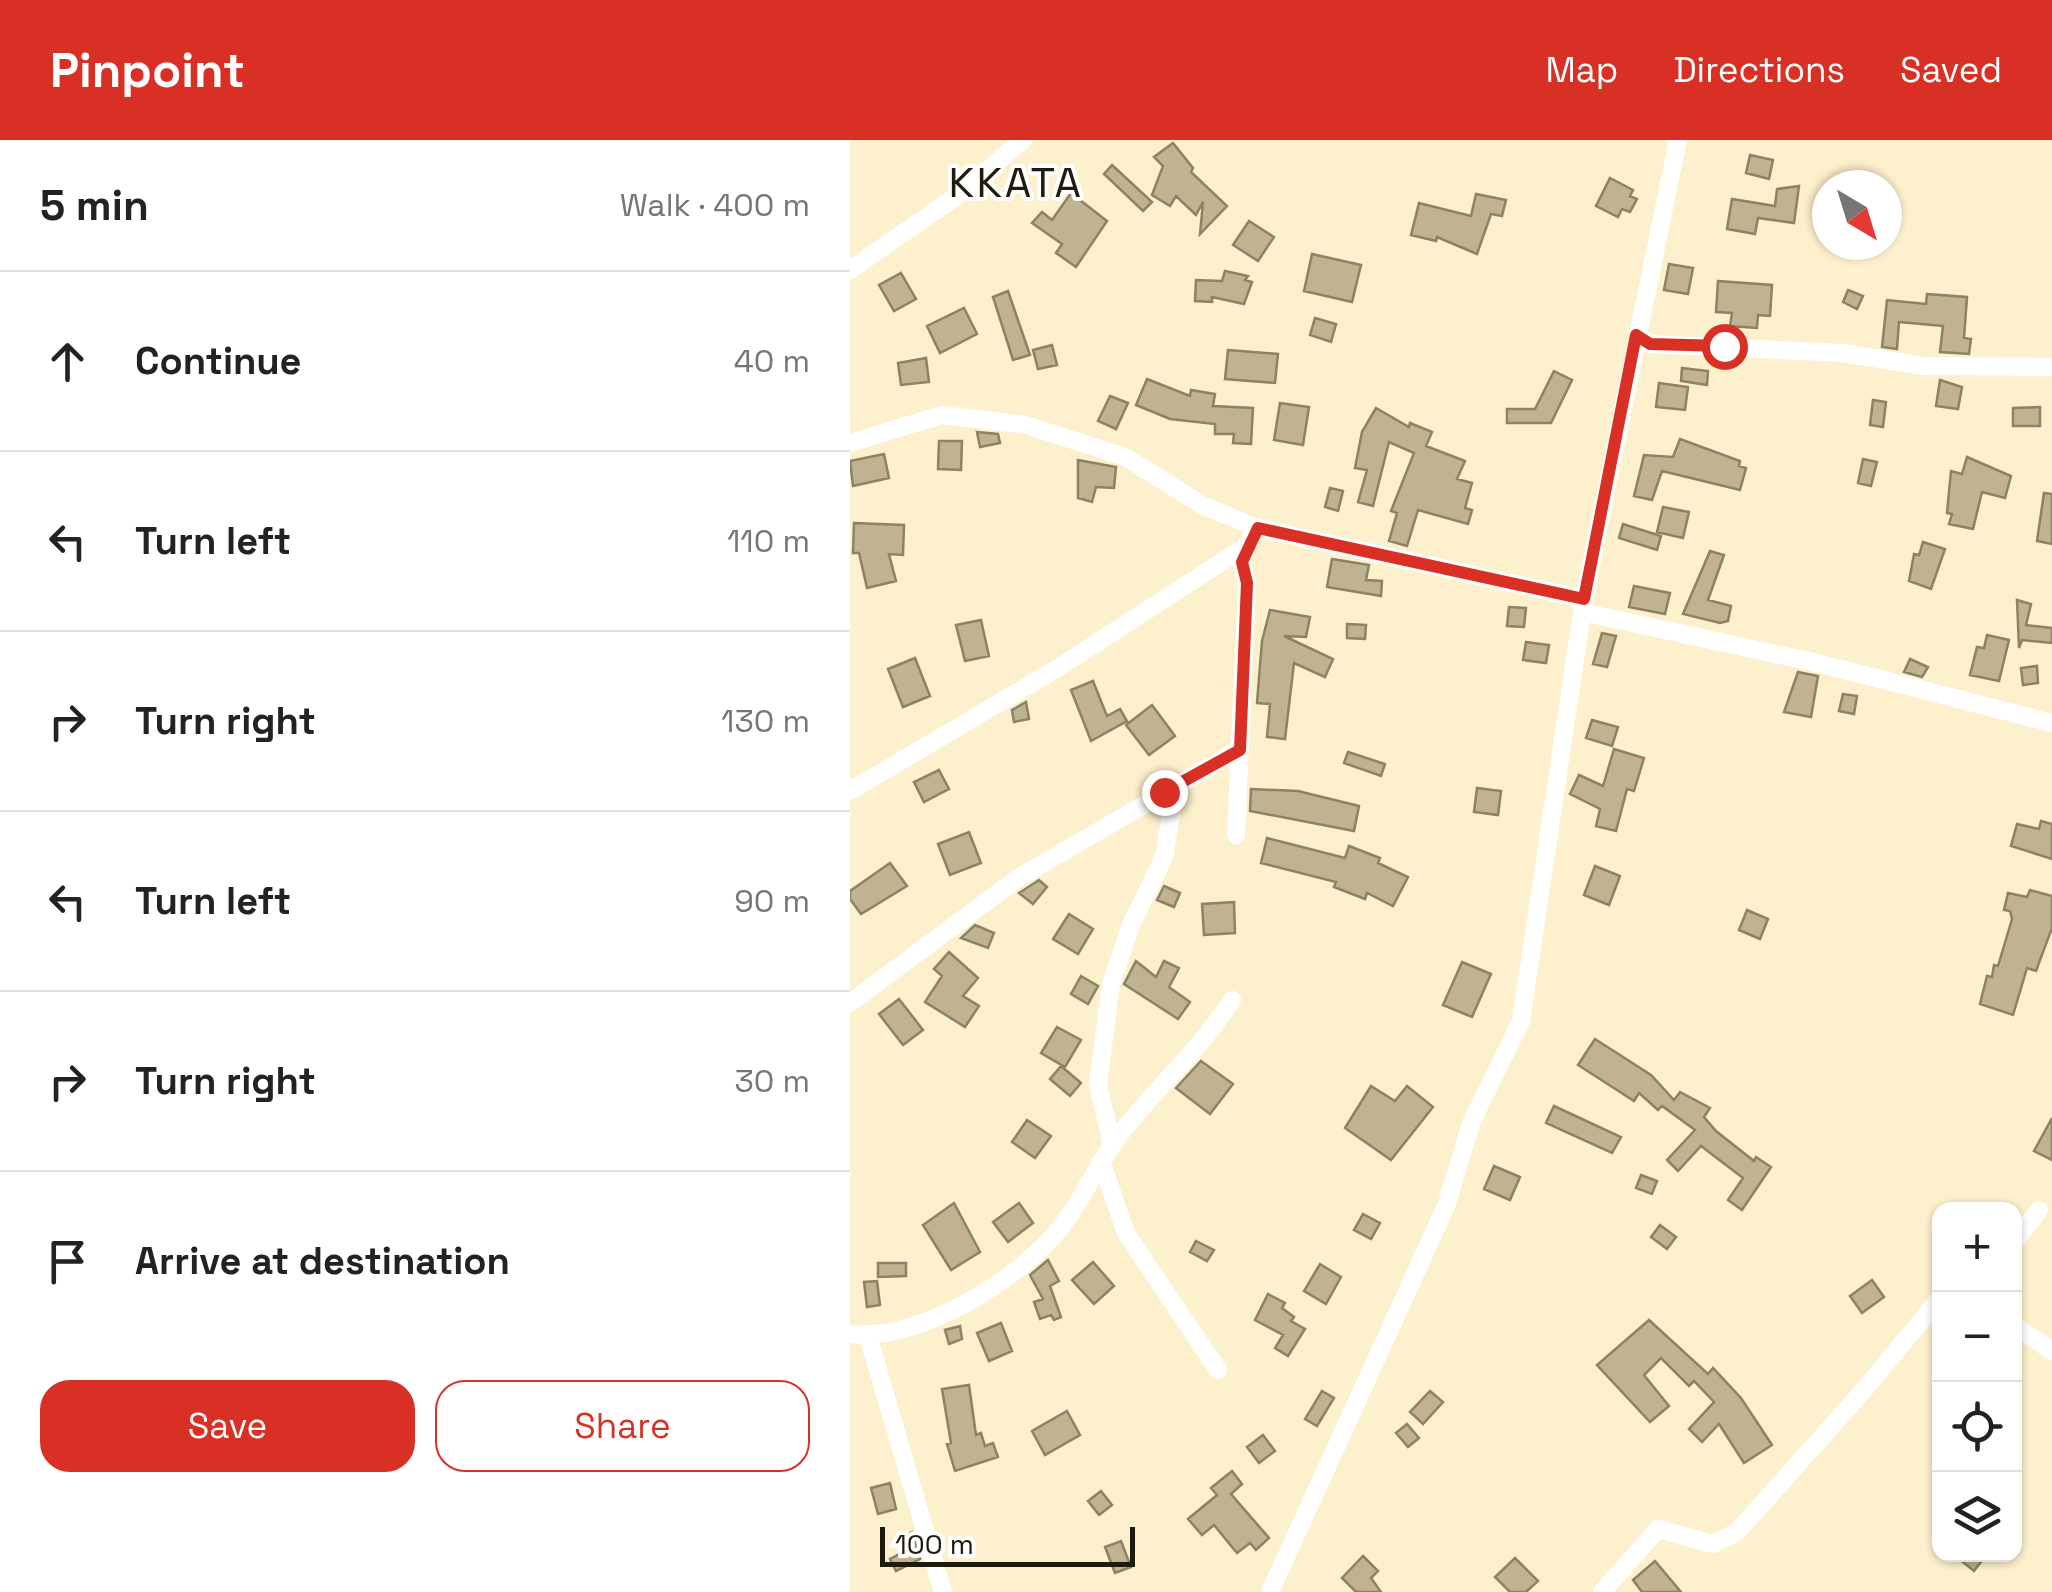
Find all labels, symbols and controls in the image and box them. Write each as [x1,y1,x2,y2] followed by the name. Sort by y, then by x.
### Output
[50,40,245,101] text: Pinpoint
[1545,48,1618,92] text: Map
[1673,48,1845,92] text: Directions
[1900,48,2002,92] text: Saved
[948,156,1084,209] district label: KKATA
[1812,170,1902,260] north arrow
[40,179,149,232] text: 5 min
[620,185,810,225] text: Walk · 400 m
[1702,324,1748,370] route start
[40,334,95,389] icon: ahead
[135,337,301,385] text: Continue
[734,341,810,381] text: 40 m
[40,514,95,569] icon: left
[135,517,291,565] text: Turn left
[727,521,810,561] text: 110 m
[40,694,95,749] icon: right
[135,697,316,745] text: Turn right
[721,701,810,741] text: 130 m
[1142,770,1188,816] route end
[40,874,95,929] icon: left
[135,877,291,925] text: Turn left
[734,881,810,921] text: 90 m
[40,1054,95,1109] icon: right
[135,1057,316,1105] text: Turn right
[734,1061,810,1101] text: 30 m
[1932,1202,2022,1562] map controls
[1932,1202,2022,1292] button: +
[40,1234,95,1289] icon: arrive
[135,1237,510,1285] text: Arrive at destination
[1932,1292,2022,1382] button: −
[40,1380,415,1472] button: Save
[435,1380,810,1472] button: Share
[1932,1382,2022,1472] button: locate
[1932,1472,2022,1562] button: layers
[880,1522,1135,1566] scale bar
[895,1526,974,1562] text: 100 m

